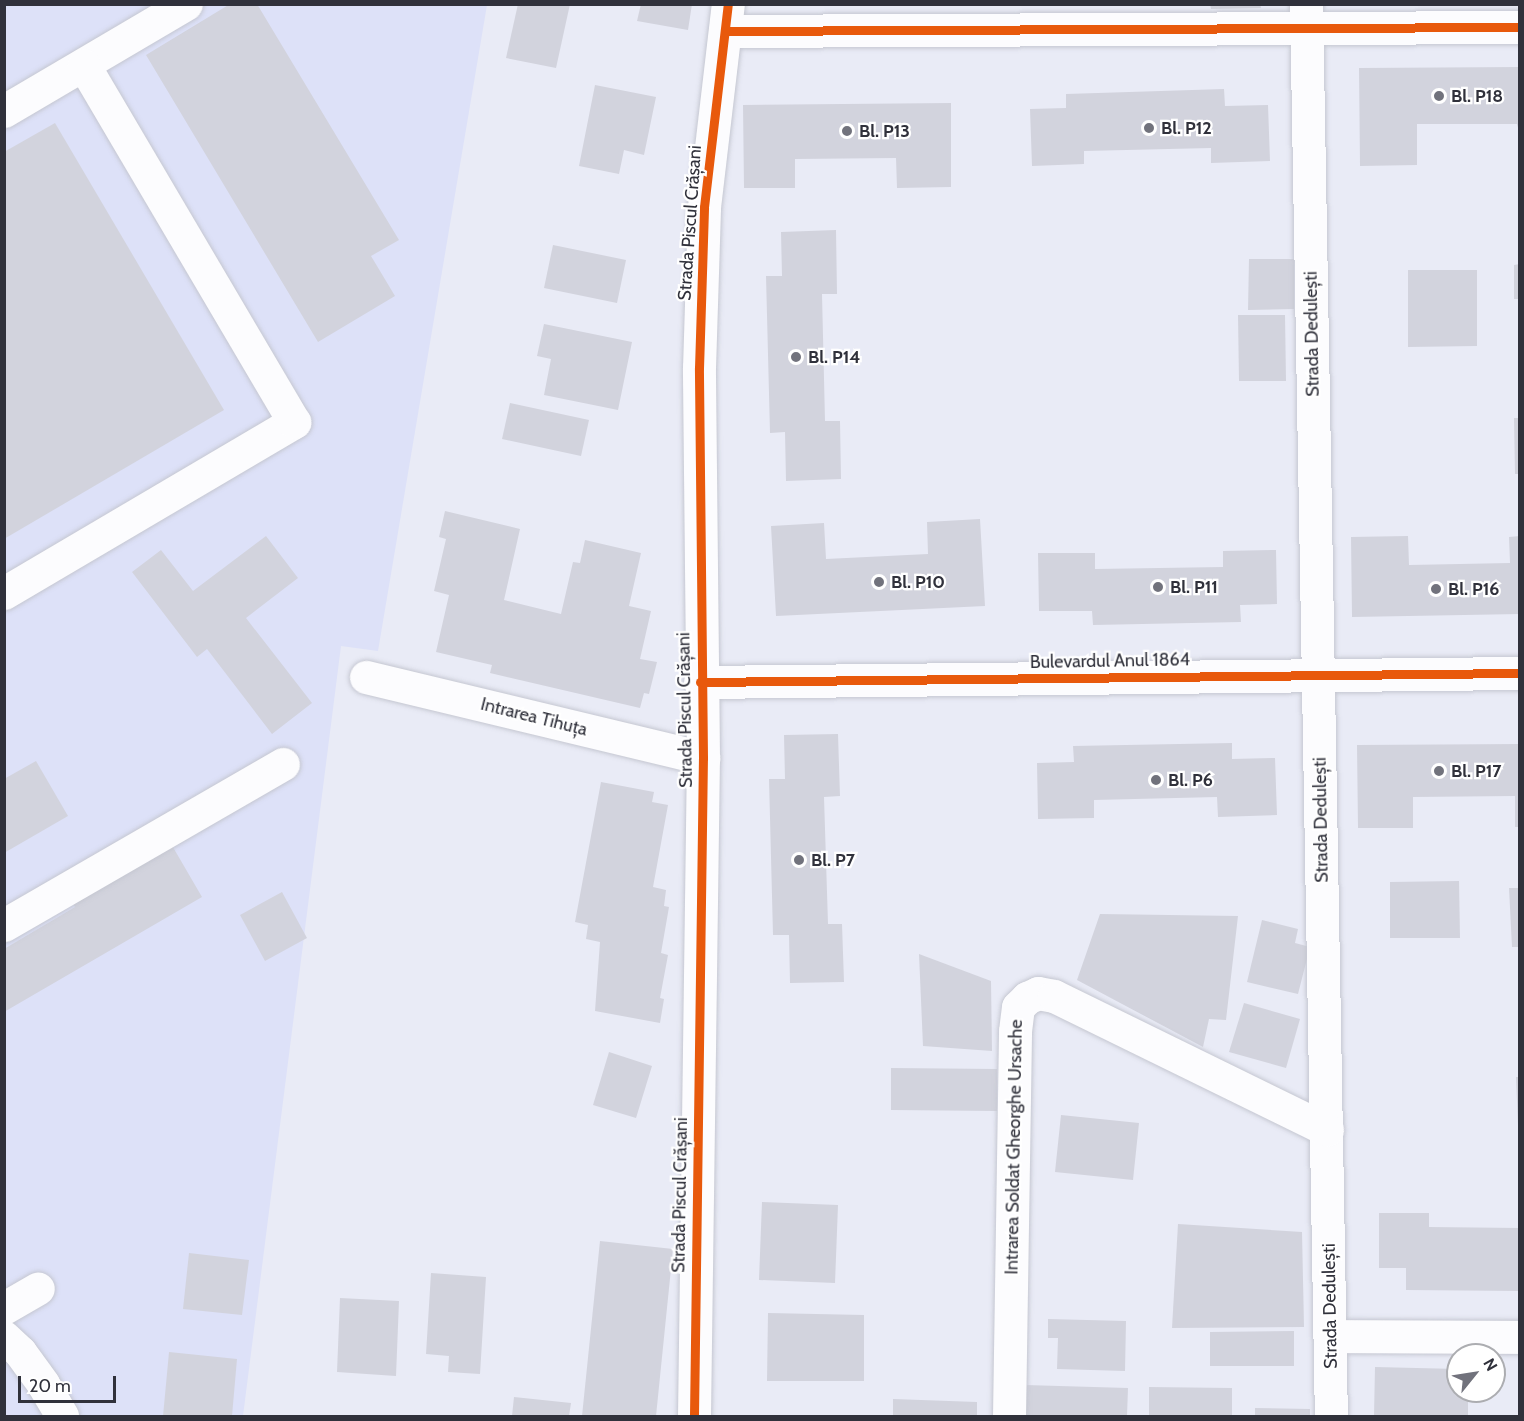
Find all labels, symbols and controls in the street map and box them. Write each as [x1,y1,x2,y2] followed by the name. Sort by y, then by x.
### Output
[1451,85,1503,107] place label: Bl. P18
[1432,89,1446,103] marker: Bl. P18
[1161,117,1212,139] place label: Bl. P12
[859,120,910,142] place label: Bl. P13
[1142,121,1156,135] marker: Bl. P12
[840,124,854,138] marker: Bl. P13
[674,145,706,301] street label: Strada Piscul Crășani
[1300,271,1324,397] street label: Strada Dedulești
[808,346,860,368] place label: Bl. P14
[789,350,803,364] marker: Bl. P14
[891,571,945,593] place label: Bl. P10
[872,575,886,589] marker: Bl. P10
[1170,576,1218,598] place label: Bl. P11
[1448,578,1499,600] place label: Bl. P16
[1151,580,1165,594] marker: Bl. P11
[1429,582,1443,596] marker: Bl. P16
[673,632,697,788] street label: Strada Piscul Crășani
[1030,649,1190,673] street label: Bulevardul Anul 1864
[478,693,590,741] street label: Intrarea Tihuța
[1309,757,1333,883] street label: Strada Dedulești
[1451,760,1501,782] place label: Bl. P17
[1432,764,1446,778] marker: Bl. P17
[1168,769,1213,791] place label: Bl. P6
[1149,773,1163,787] marker: Bl. P6
[811,849,855,871] place label: Bl. P7
[792,853,806,867] marker: Bl. P7
[1001,1019,1027,1275] street label: Intrarea Soldat Gheorghe Ursache
[668,1117,692,1273] street label: Strada Piscul Crășani
[1318,1243,1342,1369] street label: Strada Dedulești
[1446,1343,1506,1403] north arrow
[1479,1355,1501,1374] text: N
[21,1364,118,1402] scale bar
[29,1375,71,1397] text: 20 m

